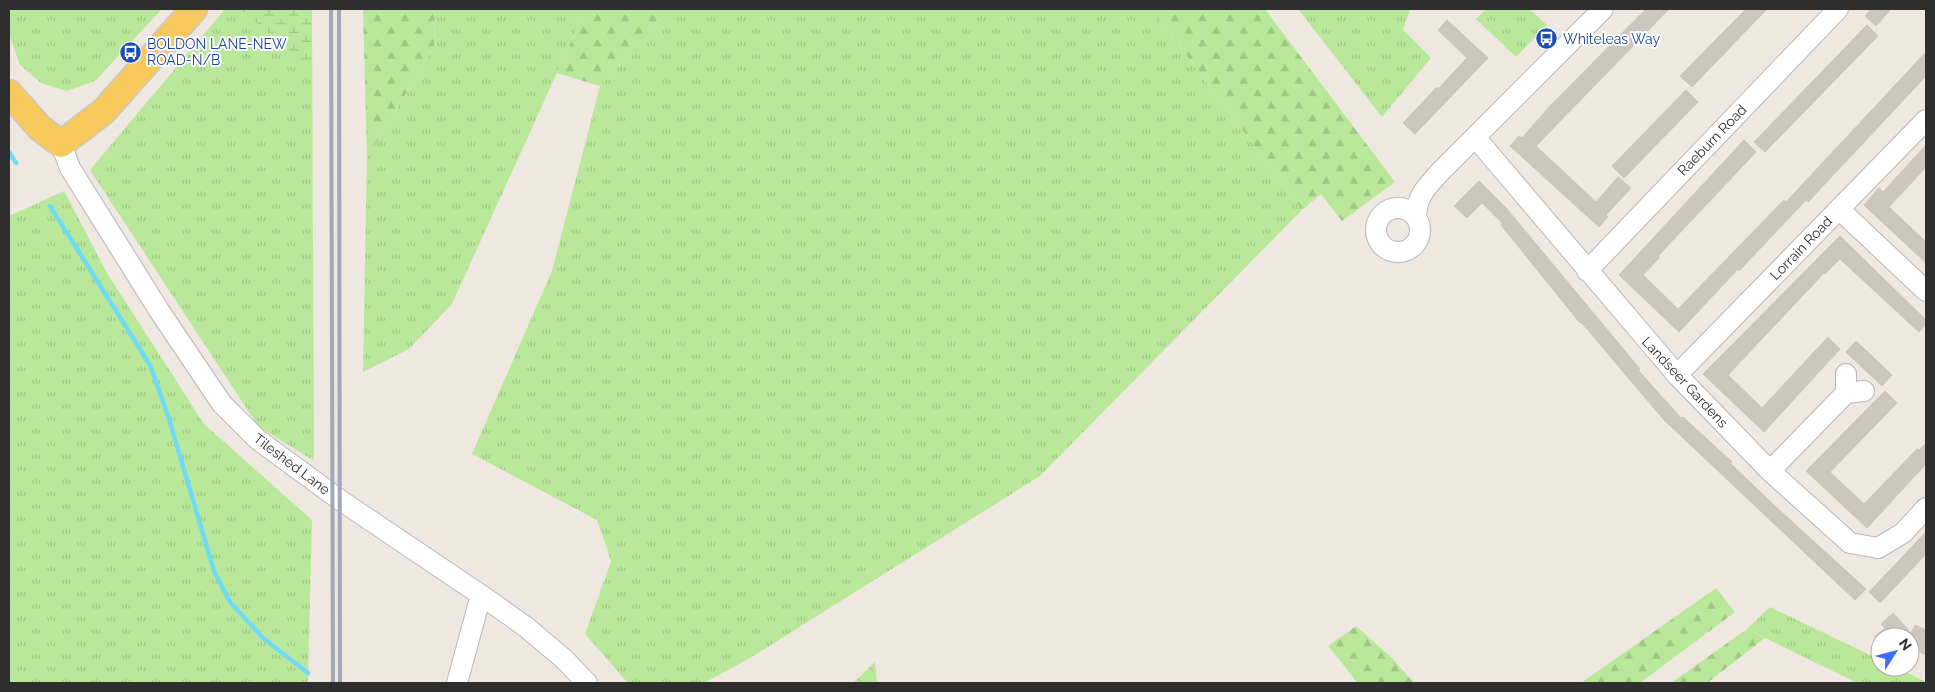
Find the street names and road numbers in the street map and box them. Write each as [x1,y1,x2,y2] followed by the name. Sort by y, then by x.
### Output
[1674,101,1750,179] street label: Raeburn Road
[1767,213,1835,283] street label: Lorrain Road
[1639,333,1731,431] street label: Landseer Gardens
[251,430,333,498] street label: Tileshed Lane

